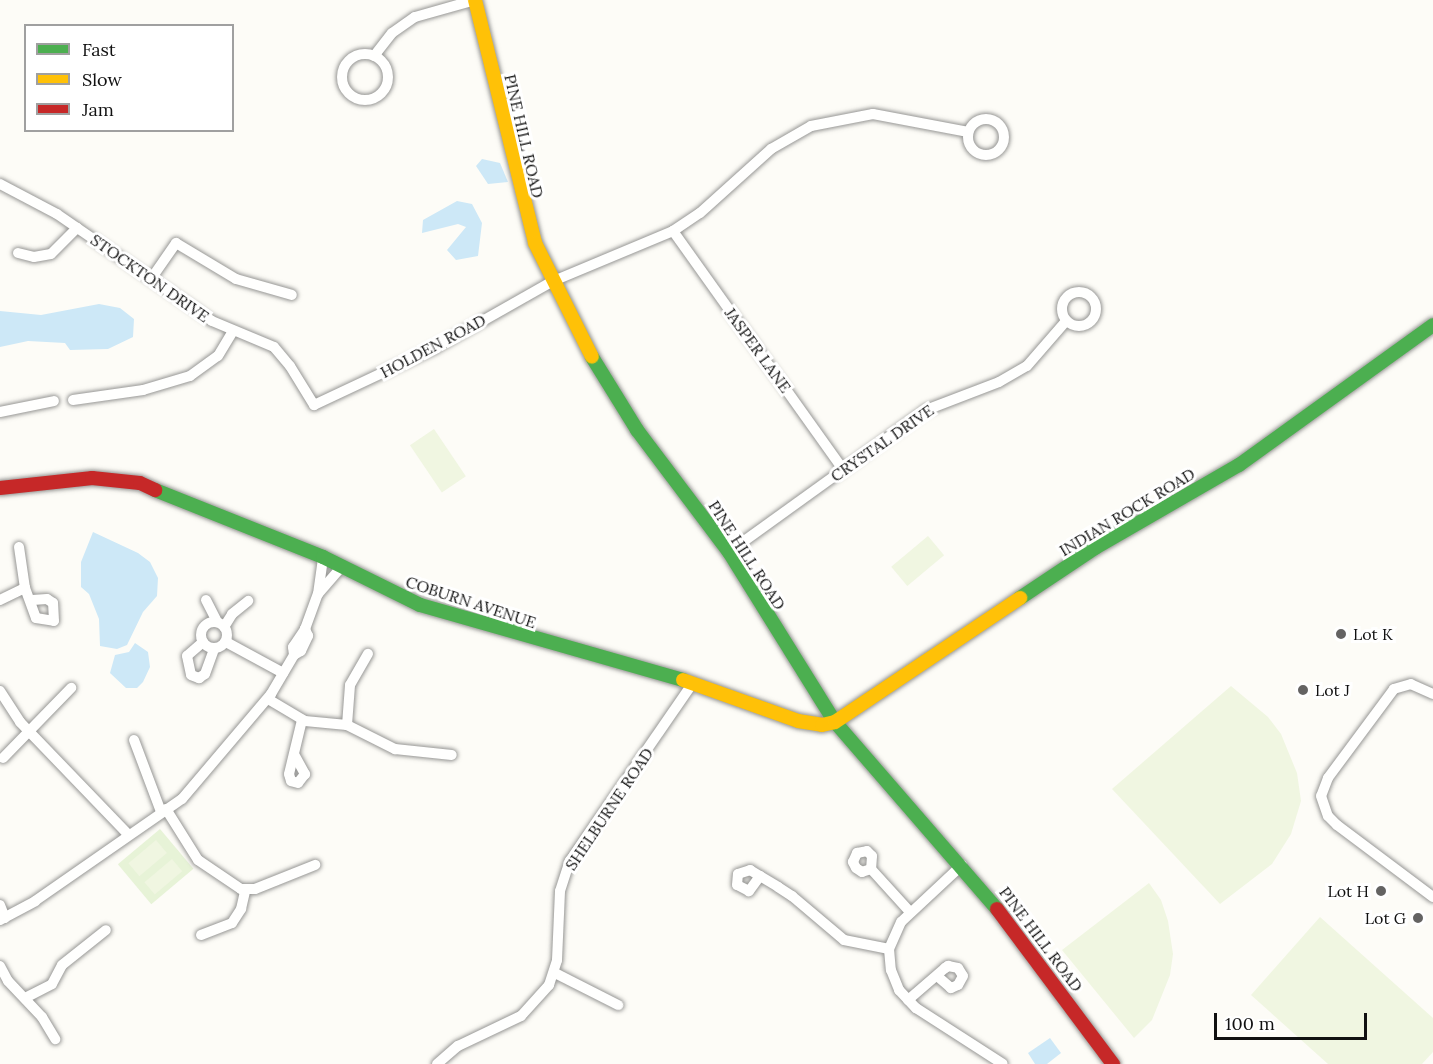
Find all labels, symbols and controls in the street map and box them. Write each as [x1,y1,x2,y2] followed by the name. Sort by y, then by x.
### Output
[24,24,234,132] legend
[82,38,116,61] text: Fast
[82,68,122,91] text: Slow
[500,72,548,200] street label: PINE HILL ROAD
[82,98,114,121] text: Jam
[87,230,213,326] street label: STOCKTON DRIVE
[721,304,795,396] street label: JASPER LANE
[377,310,489,382] street label: HOLDEN ROAD
[827,400,937,486] street label: CRYSTAL DRIVE
[1056,464,1198,560] street label: INDIAN ROCK ROAD
[705,497,789,613] street label: PINE HILL ROAD
[403,572,539,632] street label: COBURN AVENUE
[1353,624,1393,644] place label: Lot K
[1334,627,1348,641] marker: Lot K
[1315,680,1350,700] place label: Lot J
[1296,683,1310,697] marker: Lot J
[561,744,657,874] street label: SHELBURNE ROAD
[1328,881,1369,901] place label: Lot H
[995,883,1087,995] street label: PINE HILL ROAD
[1374,884,1388,898] marker: Lot H
[1365,908,1406,928] place label: Lot G
[1411,911,1425,925] marker: Lot G
[1217,1001,1370,1039] scale bar
[1225,1012,1275,1035] text: 100 m

